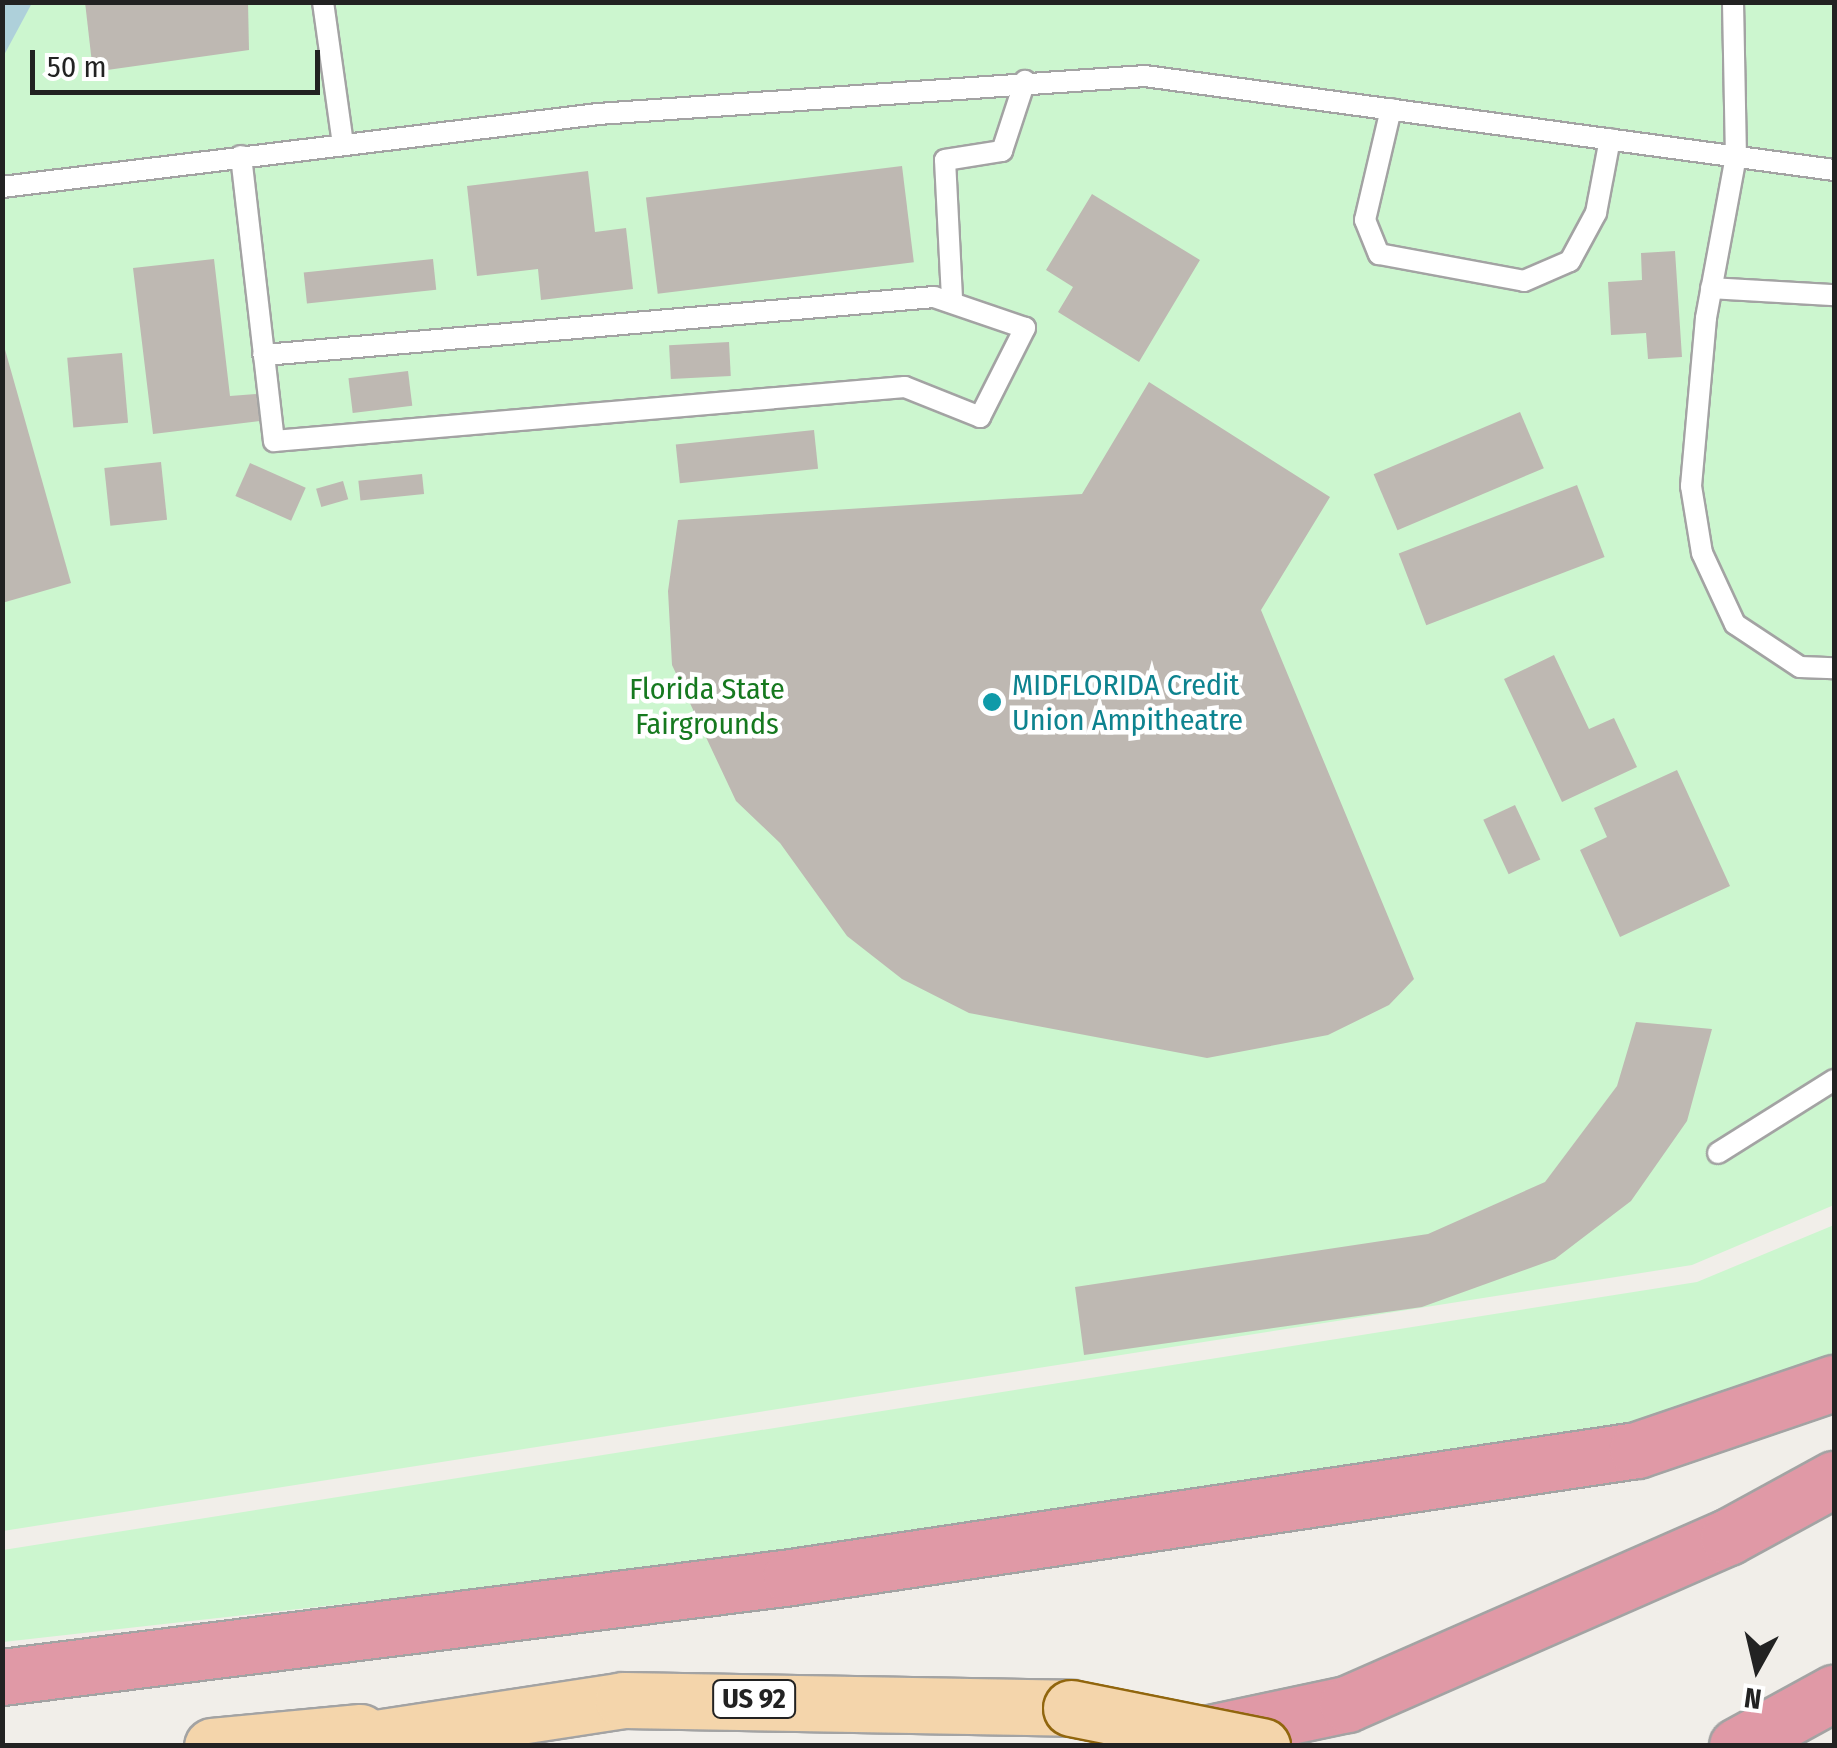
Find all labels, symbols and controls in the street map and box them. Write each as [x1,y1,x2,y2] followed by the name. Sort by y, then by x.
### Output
[35,30,325,92] scale bar
[47,49,107,85] text: 50 m
[1012,667,1243,738] place label: MIDFLORIDA Credit Union Ampitheatre
[629,671,785,742] park label: Florida State Fairgrounds
[981,691,1003,713] marker: MIDFLORIDA Credit Union Ampitheatre
[1707,1618,1807,1718] north arrow
[712,1676,796,1722] road number: US 92
[1742,1681,1763,1716] text: N

